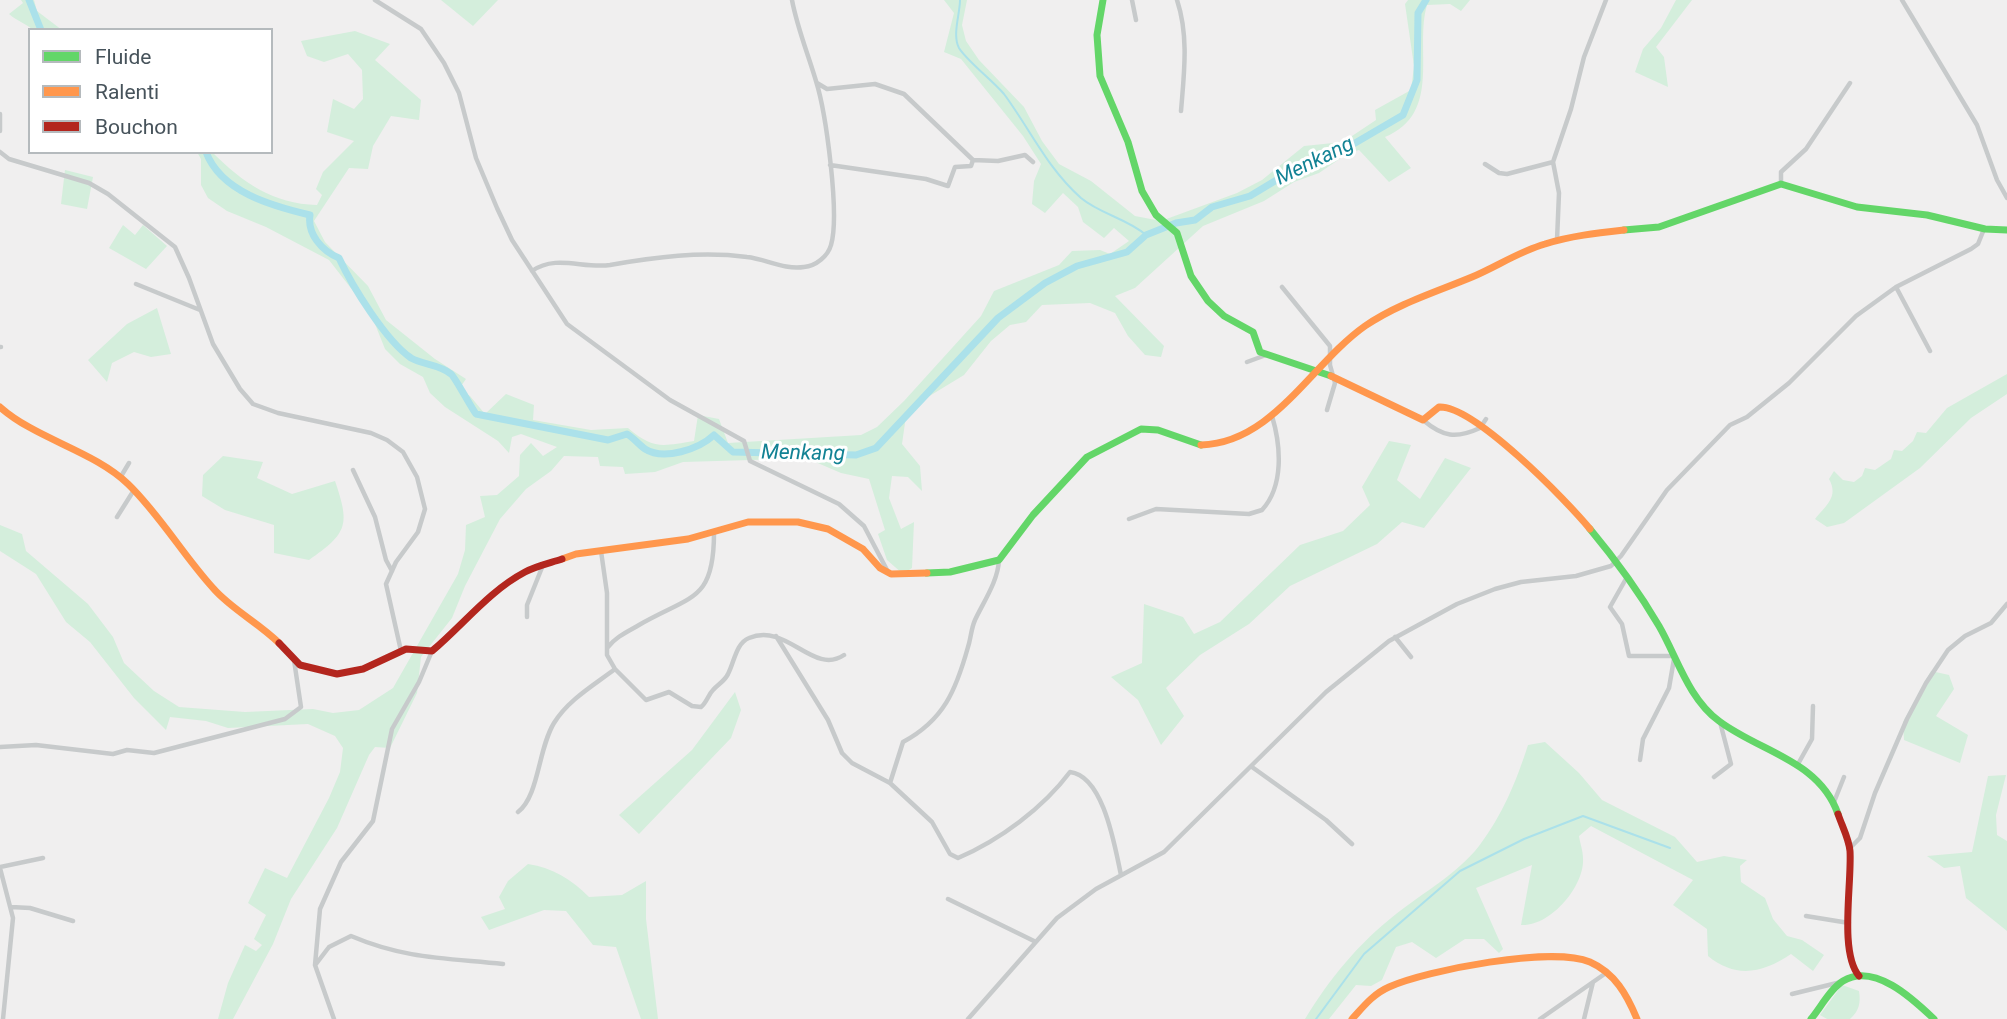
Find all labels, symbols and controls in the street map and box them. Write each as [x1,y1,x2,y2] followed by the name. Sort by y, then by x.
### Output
[28,28,273,154] legend
[95,45,151,69] text: Fluide
[95,80,159,104] text: Ralenti
[95,115,178,139] text: Bouchon
[1272,132,1358,192] water label: Menkang
[761,441,845,467] water label: Menkang

